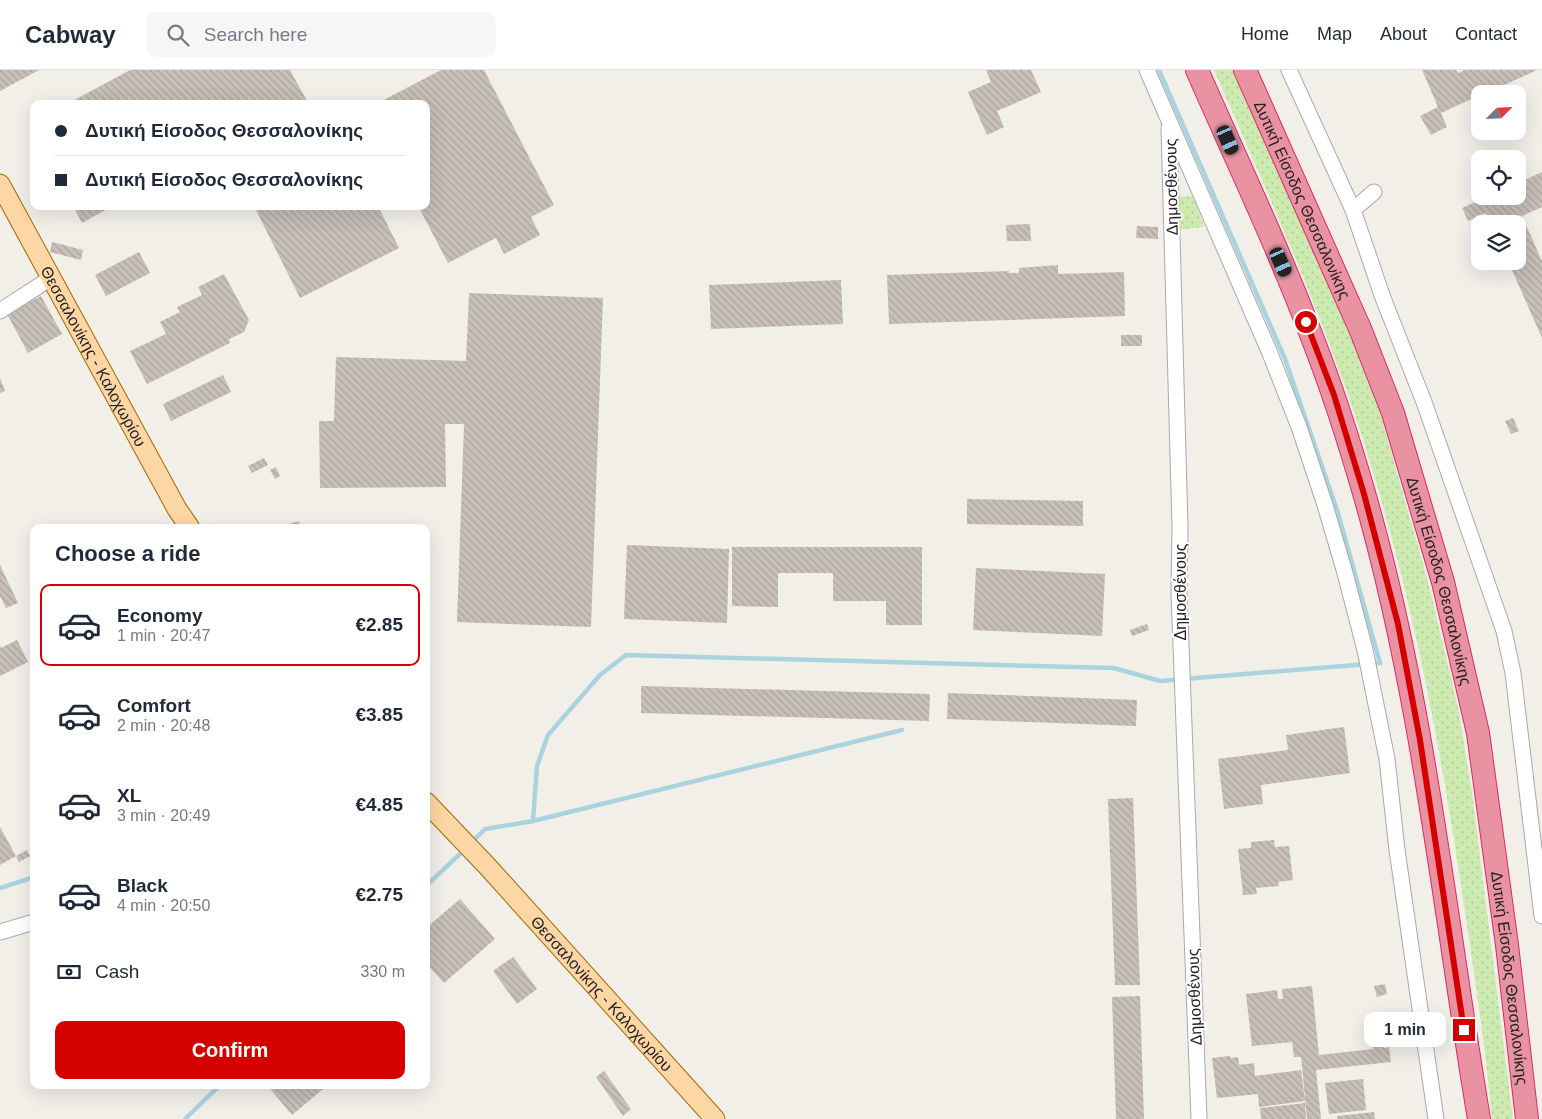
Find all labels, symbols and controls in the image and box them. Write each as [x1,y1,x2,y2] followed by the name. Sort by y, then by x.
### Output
[146,12,496,57] search box
[25,21,116,48] text: Cabway
[164,21,192,49] icon: search
[204,24,307,45] text: Search here
[1241,24,1289,44] text: Home
[1317,24,1352,44] text: Map
[1380,24,1427,44] text: About
[1455,24,1517,44] text: Contact
[1471,85,1526,140] north arrow
[1471,85,1526,270] map controls
[1251,98,1354,302] street label: Δυτική Είσοδος Θεσσαλονίκης
[85,120,363,141] text: Δυτική Είσοδος Θεσσαλονίκης
[1215,123,1240,157] car
[1162,138,1181,236] street label: Δημοσθένους
[1471,150,1526,205] button: locate
[85,169,363,190] text: Δυτική Είσοδος Θεσσαλονίκης
[1471,215,1526,270] button: layers
[1268,245,1293,279] car
[37,263,149,449] street label: Θεσσαλονίκης - Καλοχωρίου
[1295,311,1317,333] route start
[1403,475,1475,687] street label: Δυτική Είσοδος Θεσσαλονίκης
[55,541,200,566] text: Choose a ride
[1172,543,1189,640] street label: Δημοσθένους
[57,603,102,648] icon: car
[117,605,203,626] text: Economy
[355,614,403,635] text: €2.85
[117,627,210,644] text: 1 min · 20:47
[57,693,102,738] icon: car
[117,695,191,716] text: Comfort
[355,704,403,725] text: €3.85
[117,717,210,734] text: 2 min · 20:48
[57,783,102,828] icon: car
[117,785,141,806] text: XL
[355,794,403,815] text: €4.85
[117,807,210,824] text: 3 min · 20:49
[1488,870,1531,1086] street label: Δυτική Είσοδος Θεσσαλονίκης
[57,873,102,918] icon: car
[117,875,168,896] text: Black
[355,884,403,905] text: €2.75
[117,897,210,914] text: 4 min · 20:50
[527,913,676,1075] street label: Θεσσαλονίκης - Καλοχωρίου
[1184,948,1205,1046] street label: Δημοσθένους
[55,958,83,986] icon: cash
[95,961,139,982] text: Cash
[361,963,405,980] text: 330 m
[1364,1012,1446,1048] callout: 1 min
[1453,1019,1475,1041] route end
[55,1021,405,1079] button: Confirm
[1384,1021,1426,1038] text: 1 min

